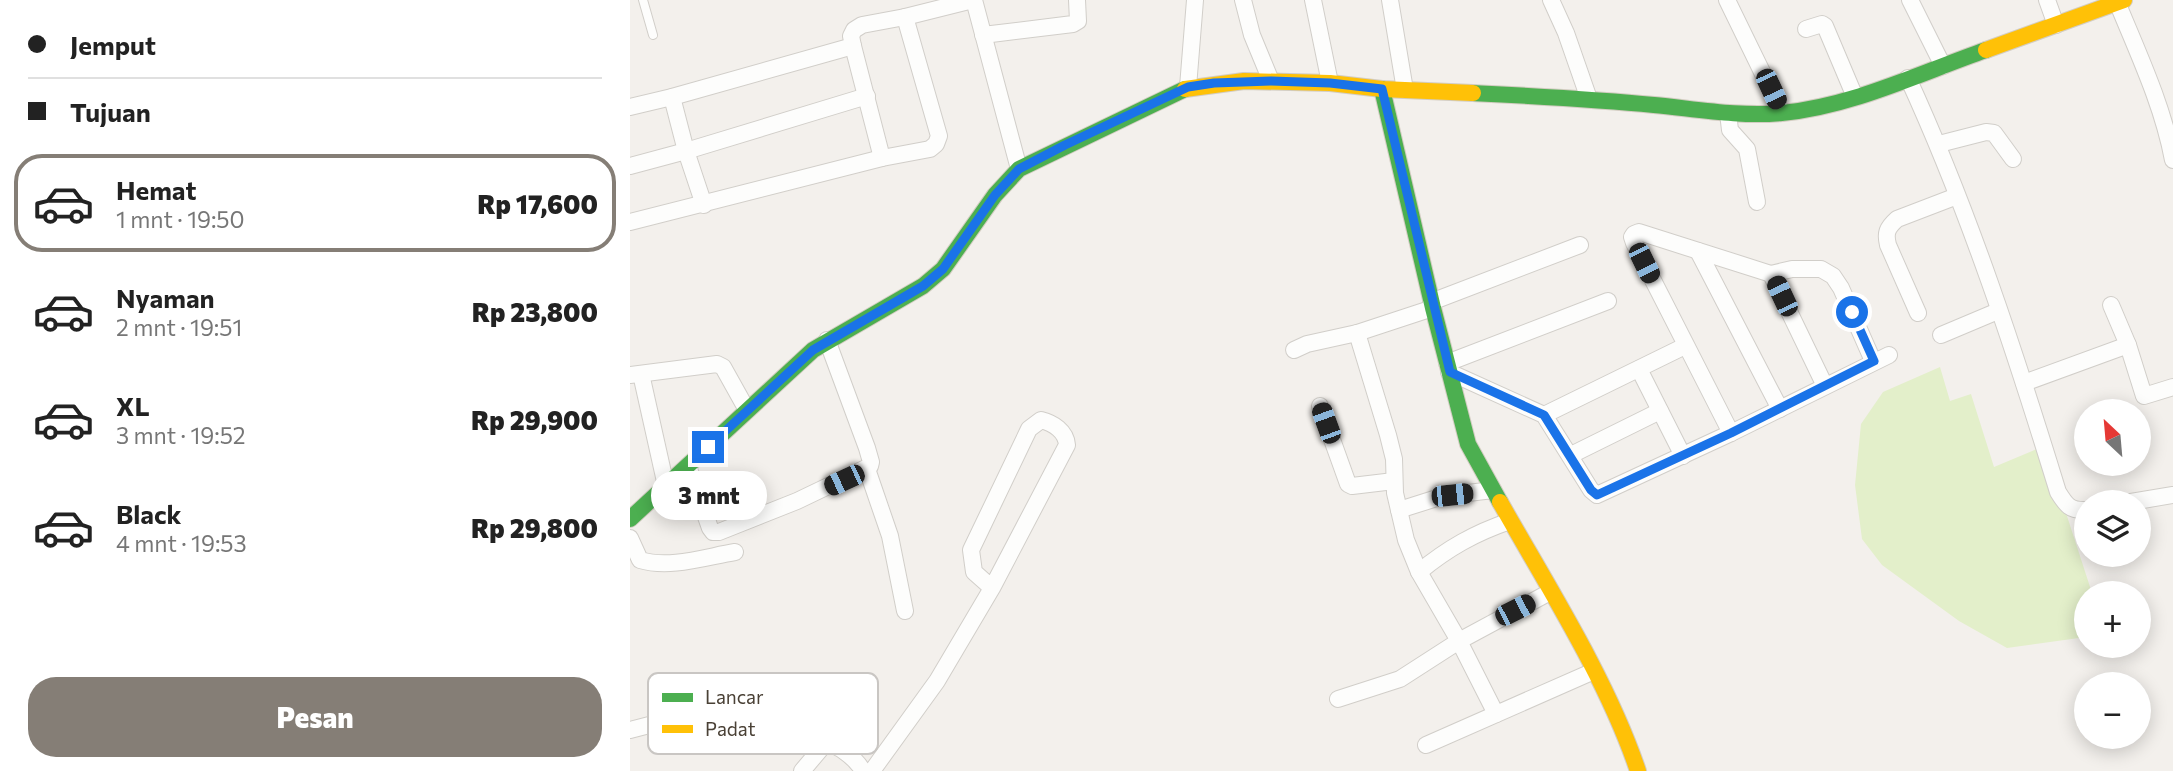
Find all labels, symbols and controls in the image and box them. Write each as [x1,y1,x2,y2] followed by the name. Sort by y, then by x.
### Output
[70,29,156,60] text: Jemput
[1753,66,1790,112] car
[70,96,151,127] text: Tujuan
[32,172,95,235] icon: car
[116,174,197,205] text: Hemat
[477,188,598,219] text: Rp 17,600
[116,205,245,233] text: 1 mnt · 19:50
[1626,240,1663,286] car
[1764,273,1801,319] car
[32,280,95,343] icon: car
[116,282,215,313] text: Nyaman
[472,296,598,327] text: Rp 23,800
[1836,296,1868,328] route start
[116,313,242,341] text: 2 mnt · 19:51
[32,388,95,451] icon: car
[116,390,150,421] text: XL
[2074,399,2151,476] north arrow
[2074,399,2151,749] map controls
[1309,400,1344,446] car
[471,404,598,435] text: Rp 29,900
[116,421,246,449] text: 3 mnt · 19:52
[692,431,724,463] route end
[821,462,868,498] car
[650,472,766,520] callout: 3 mnt
[678,481,740,509] text: 3 mnt
[1431,482,1474,508] car
[2074,490,2151,567] button: layers
[32,496,95,559] icon: car
[116,498,182,529] text: Black
[471,512,598,543] text: Rp 29,800
[116,529,247,557] text: 4 mnt · 19:53
[2074,581,2151,658] button: +
[1492,591,1539,629] car
[2074,672,2151,749] button: −
[648,673,878,754] legend
[28,677,602,757] button: Pesan
[705,685,764,708] text: Lancar
[705,717,756,740] text: Padat

